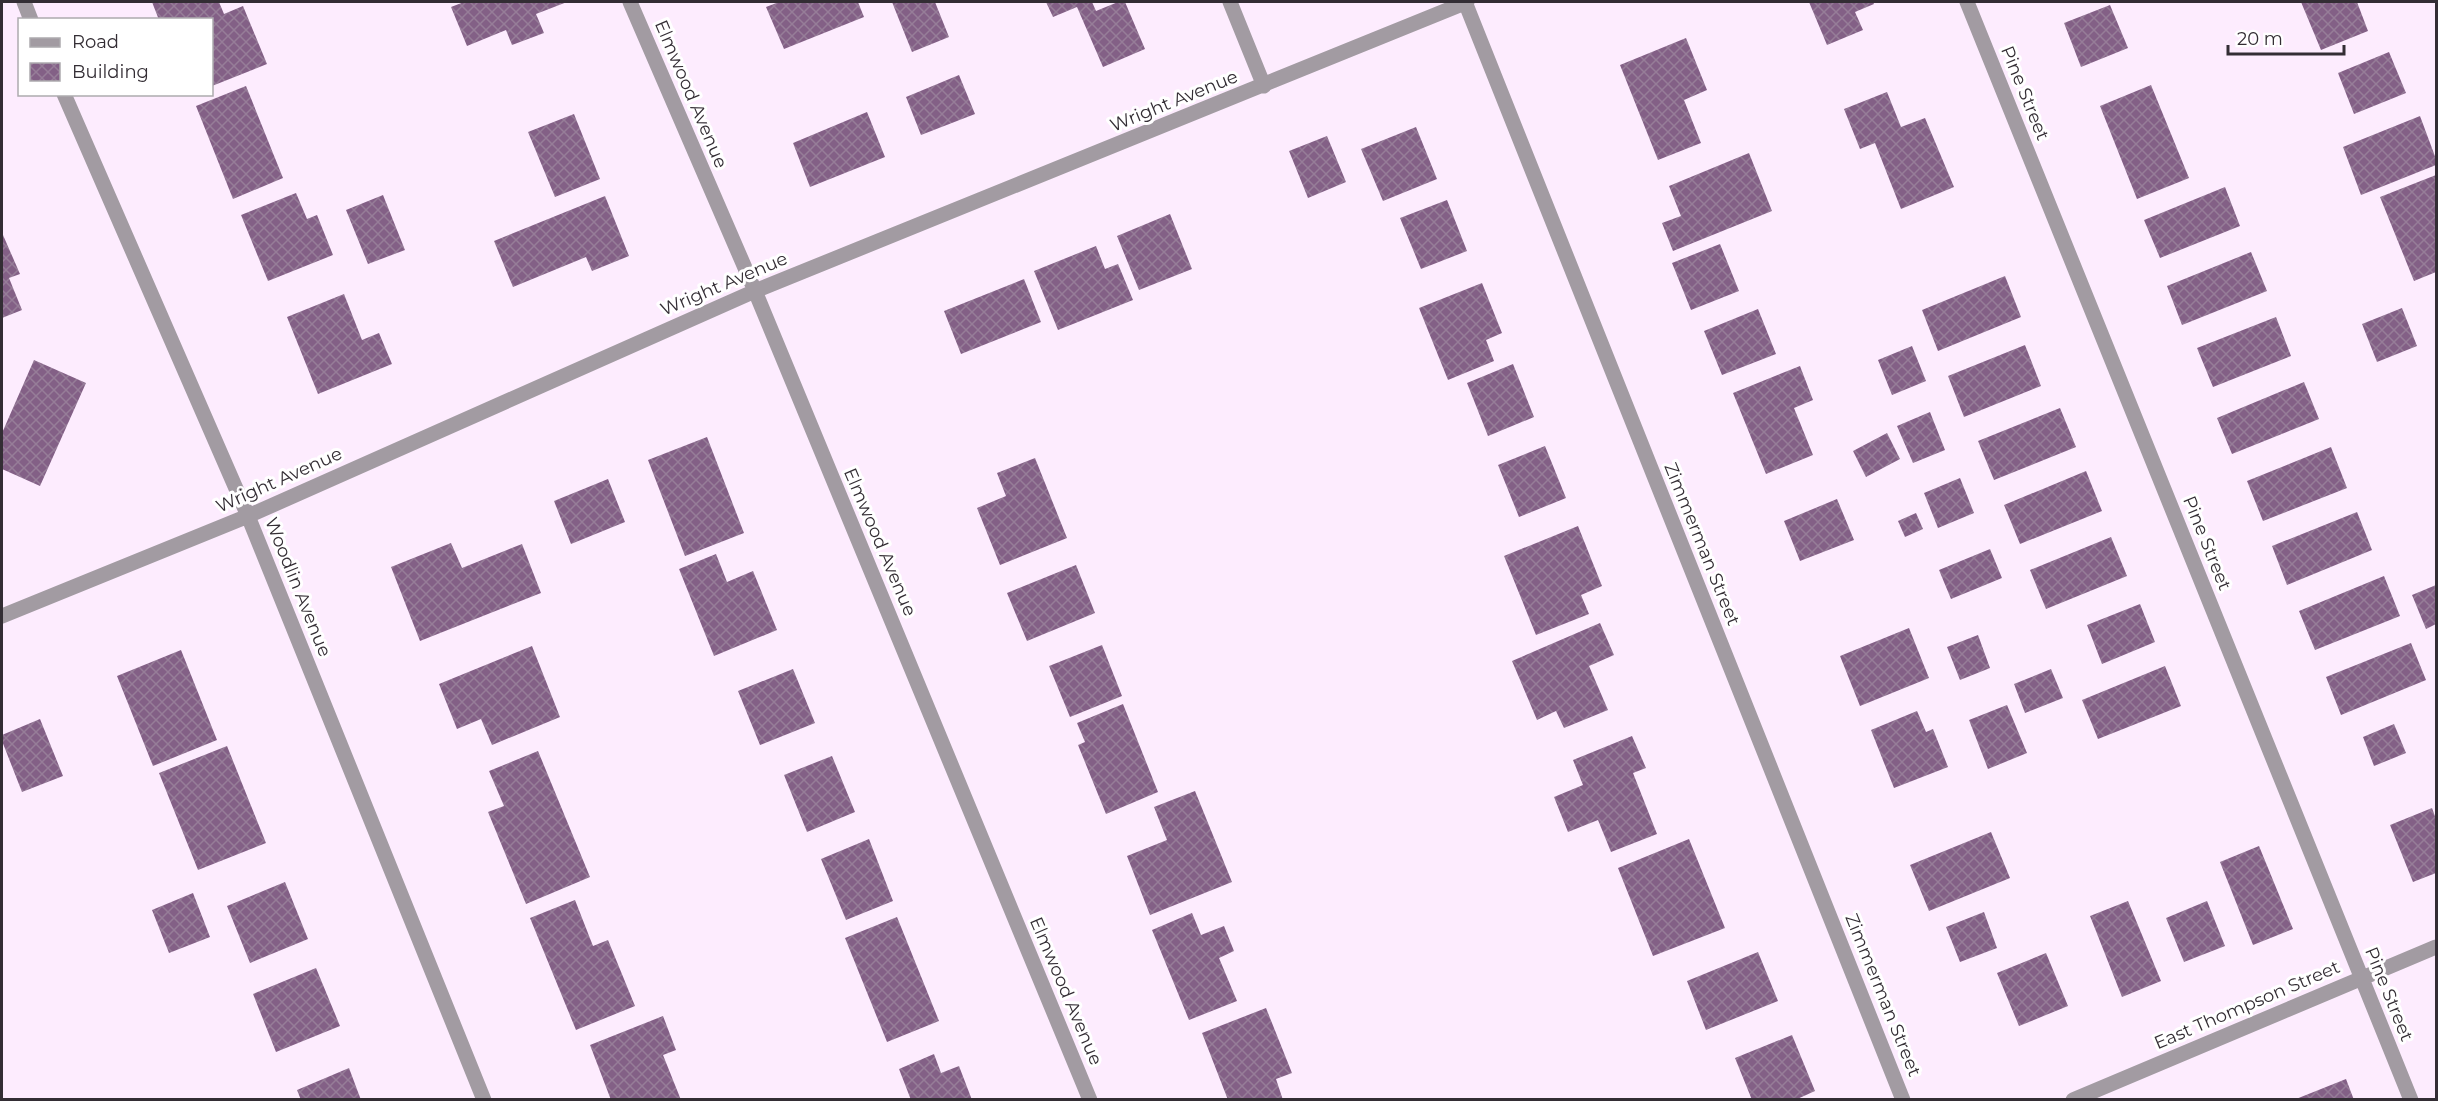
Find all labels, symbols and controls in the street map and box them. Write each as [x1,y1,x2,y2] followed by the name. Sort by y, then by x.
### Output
[650,17,732,171] street label: Elmwood Avenue
[18,18,213,96] legend
[2228,18,2344,56] scale bar
[2237,28,2283,50] text: 20 m
[72,31,119,53] text: Road
[1996,43,2054,143] street label: Pine Street
[72,61,149,83] text: Building
[1107,65,1241,137] street label: Wright Avenue
[657,247,791,321] street label: Wright Avenue
[213,442,346,518] street label: Wright Avenue
[1659,459,1745,629] street label: Zimmerman Street
[839,465,921,619] street label: Elmwood Avenue
[2178,493,2236,593] street label: Pine Street
[260,514,336,660] street label: Woodlin Avenue
[1840,910,1926,1080] street label: Zimmerman Street
[1025,914,1107,1068] street label: Elmwood Avenue
[2360,944,2418,1044] street label: Pine Street
[2151,956,2343,1054] street label: East Thompson Street

